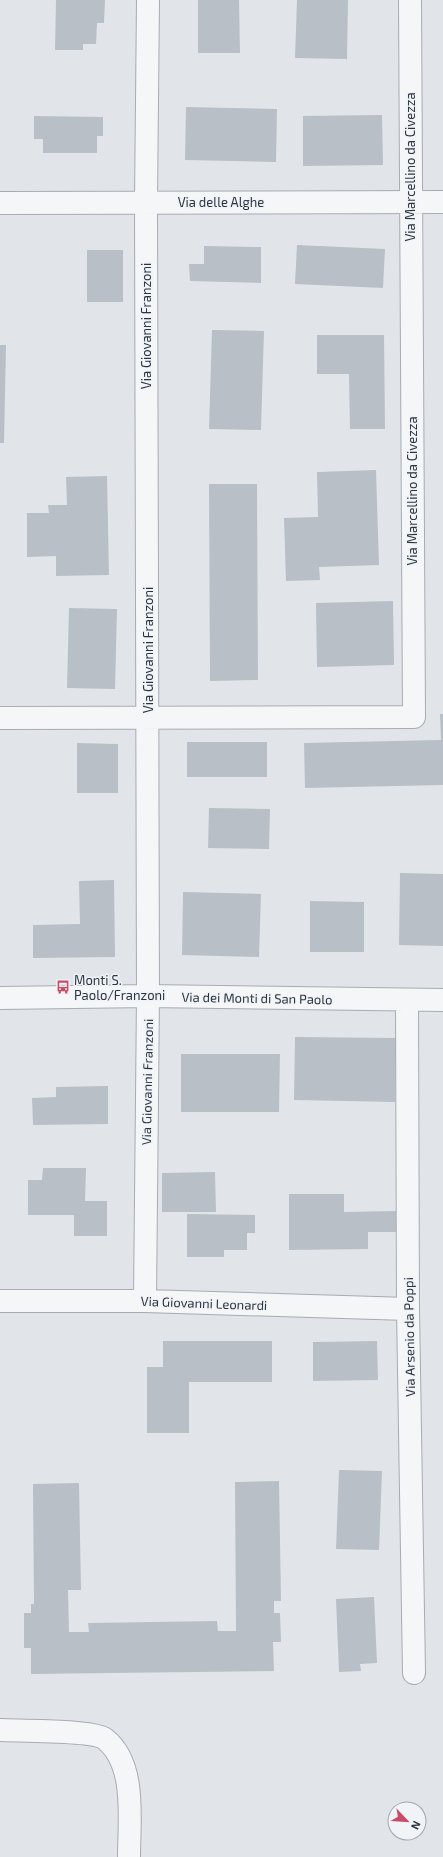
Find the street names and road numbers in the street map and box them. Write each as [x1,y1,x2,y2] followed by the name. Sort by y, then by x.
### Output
[402,92,418,242] street label: Via Marcellino da Civezza
[178,194,264,210] street label: Via delle Alghe
[138,263,154,389] street label: Via Giovanni Franzoni
[404,416,420,566] street label: Via Marcellino da Civezza
[140,587,156,713] street label: Via Giovanni Franzoni
[181,989,333,1007] street label: Via dei Monti di San Paolo
[138,1019,156,1145] street label: Via Giovanni Franzoni
[400,1277,418,1397] street label: Via Arsenio da Poppi
[140,1293,268,1313] street label: Via Giovanni Leonardi

